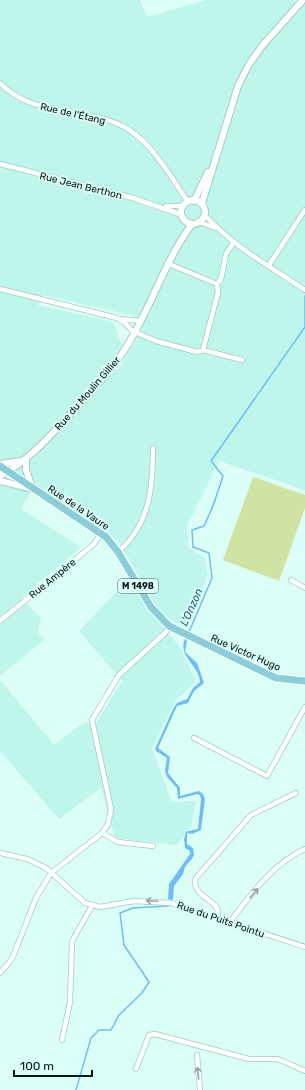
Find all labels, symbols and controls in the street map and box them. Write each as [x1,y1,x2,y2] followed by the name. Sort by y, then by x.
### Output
[39,101,107,127] street label: Rue de l'Étang
[38,170,123,202] street label: Rue Jean Berthon
[52,354,123,433] street label: Rue du Moulin Gillier
[45,483,112,533] street label: Rue de la Vaure
[27,556,79,601] street label: Rue Ampère
[118,579,158,593] road number: M 1498
[177,586,206,628] water label: L'Onzon
[209,632,283,674] street label: Rue Victor Hugo
[250,887,259,898] one-way arrow
[146,898,159,905] one-way arrow
[175,899,266,941] street label: Rue du Puits Pointu
[14,1052,92,1078] scale bar
[20,1059,54,1073] text: 100 m
[194,1067,202,1080] one-way arrow

